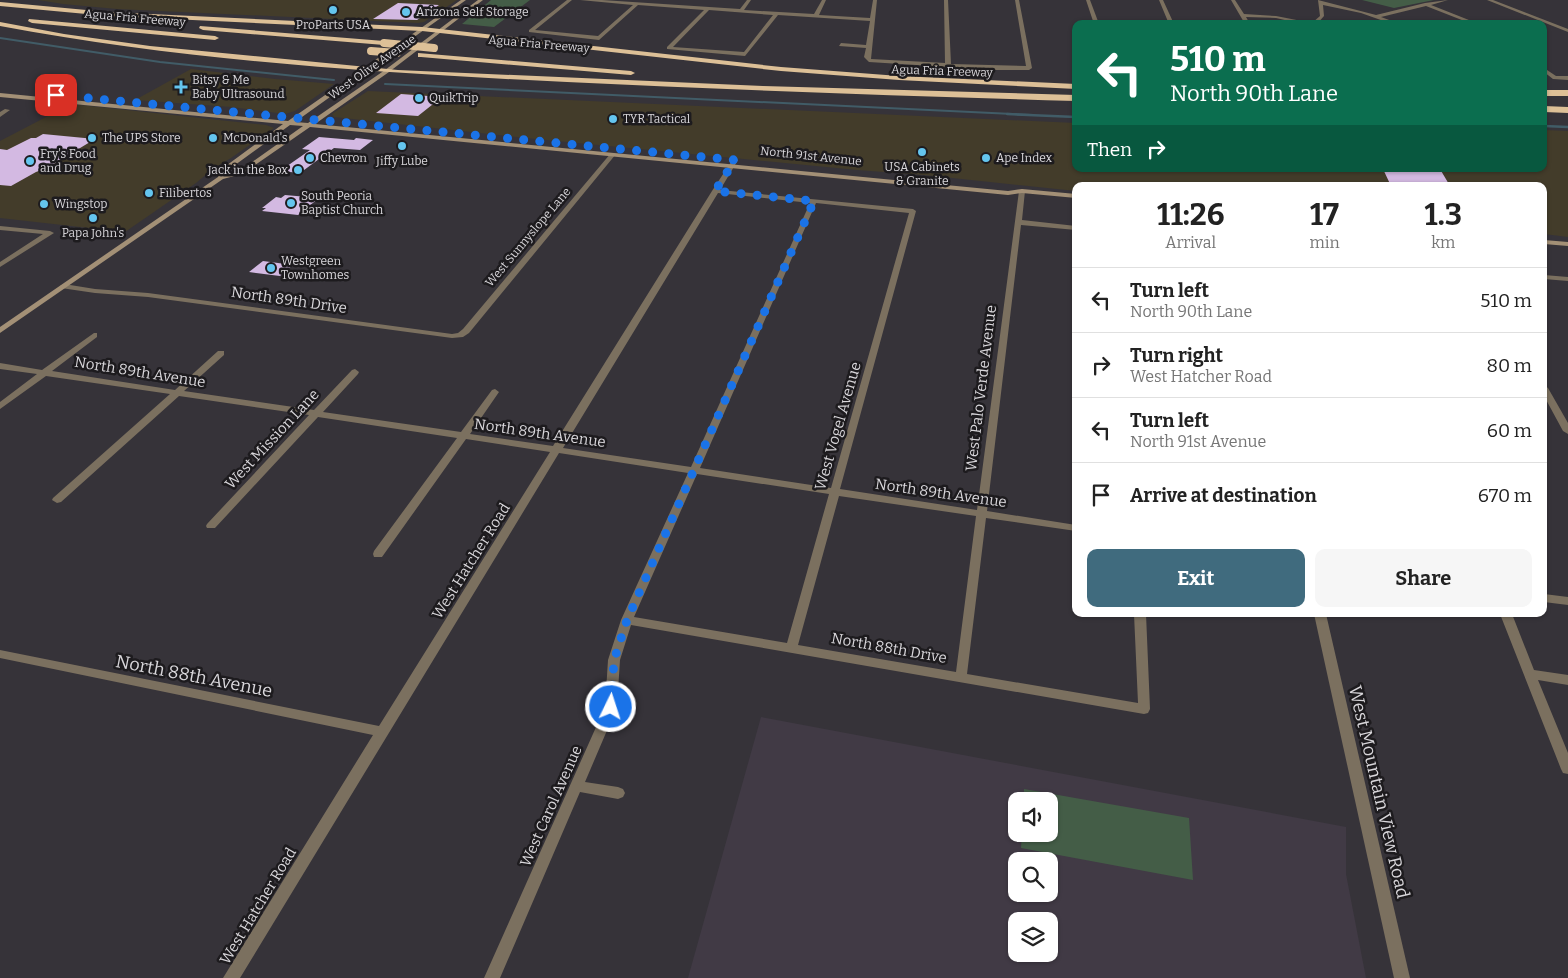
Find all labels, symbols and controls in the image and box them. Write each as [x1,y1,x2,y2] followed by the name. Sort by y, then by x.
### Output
[327,4,339,16] marker: ProParts USA
[416,5,529,19] place label: Arizona Self Storage
[400,6,412,18] marker: Arizona Self Storage
[84,7,187,29] street label: Agua Fria Freeway
[296,18,371,32] place label: ProParts USA
[326,32,418,102] street label: West Olive Avenue
[488,33,591,55] street label: Agua Fria Freeway
[1170,38,1266,80] text: 510 m
[1087,40,1152,105] icon: left
[891,62,994,80] street label: Agua Fria Freeway
[192,73,285,101] place label: Bitsy & Me Baby Ultrasound
[35,74,77,116] pin
[174,80,188,94] marker: Bitsy & Me Baby Ultrasound
[1170,80,1338,107] text: North 90th Lane
[42,81,70,109] icon: arrive
[429,91,478,105] place label: QuikTrip
[413,92,425,104] marker: QuikTrip
[623,112,691,126] place label: TYR Tactical
[607,113,619,125] marker: TYR Tactical
[102,131,181,145] place label: The UPS Store
[223,131,288,145] place label: McDonald's
[86,132,98,144] marker: The UPS Store
[207,132,219,144] marker: McDonald's
[1142,135,1170,163] icon: right
[1087,138,1132,161] text: Then
[396,140,408,152] marker: Jiffy Lube
[759,144,863,168] street label: North 91st Avenue
[916,146,928,158] marker: USA Cabinets & Granite
[40,147,96,175] place label: Fry's Food and Drug
[320,151,367,165] place label: Chevron
[996,151,1052,165] place label: Ape Index
[304,152,316,164] marker: Chevron
[980,152,992,164] marker: Ape Index
[375,154,428,168] place label: Jiffy Lube
[24,155,36,167] marker: Fry's Food and Drug
[884,160,960,188] place label: USA Cabinets & Granite
[207,163,288,177] place label: Jack in the Box
[292,164,304,176] marker: Jack in the Box
[482,185,574,289] street label: West Sunnyslope Lane
[159,186,212,200] place label: Filibertos
[143,187,155,199] marker: Filibertos
[301,189,384,217] place label: South Peoria Baptist Church
[54,197,107,211] place label: Wingstop
[285,197,297,209] marker: South Peoria Baptist Church
[1157,197,1224,233] text: 11:26
[1310,197,1339,233] text: 17
[1425,197,1462,233] text: 1.3
[38,198,50,210] marker: Wingstop
[87,212,99,224] marker: Papa John's
[62,226,125,240] place label: Papa John's
[1165,233,1216,252] text: Arrival
[1309,233,1340,252] text: min
[1431,233,1455,252] text: km
[281,254,350,282] place label: Westgreen Townhomes
[265,262,277,274] marker: Westgreen Townhomes
[1130,279,1209,302] text: Turn left
[230,283,348,317] street label: North 89th Drive
[1087,286,1115,314] icon: left
[1480,289,1532,312] text: 510 m
[1130,302,1252,321] text: North 90th Lane
[962,304,1000,472] street label: West Palo Verde Avenue
[1130,344,1223,367] text: Turn right
[1087,351,1115,379] icon: right
[73,353,207,391] street label: North 89th Avenue
[1486,354,1532,377] text: 80 m
[811,360,865,492] street label: West Vogel Avenue
[1130,367,1272,386] text: West Hatcher Road
[221,385,323,493] street label: West Mission Lane
[1130,409,1209,432] text: Turn left
[473,415,607,451] street label: North 89th Avenue
[1087,416,1115,444] icon: left
[1487,419,1532,442] text: 60 m
[1130,432,1266,451] text: North 91st Avenue
[874,475,1008,511] street label: North 89th Avenue
[1087,481,1115,509] icon: arrive
[1130,484,1317,507] text: Arrive at destination
[1478,484,1532,507] text: 670 m
[428,500,514,622] street label: West Hatcher Road
[1087,549,1305,607] button: Exit
[1315,549,1532,607] button: Share
[830,629,948,667] street label: North 88th Drive
[114,650,274,702] street label: North 88th Avenue
[584,680,636,732] position arrow
[1344,683,1414,901] street label: West Mountain View Road
[516,743,586,869] street label: West Carol Avenue
[1008,792,1058,962] map controls
[1008,792,1058,842] button: sound
[216,844,300,968] street label: West Hatcher Road
[1008,852,1058,902] button: search
[1008,912,1058,962] button: layers

